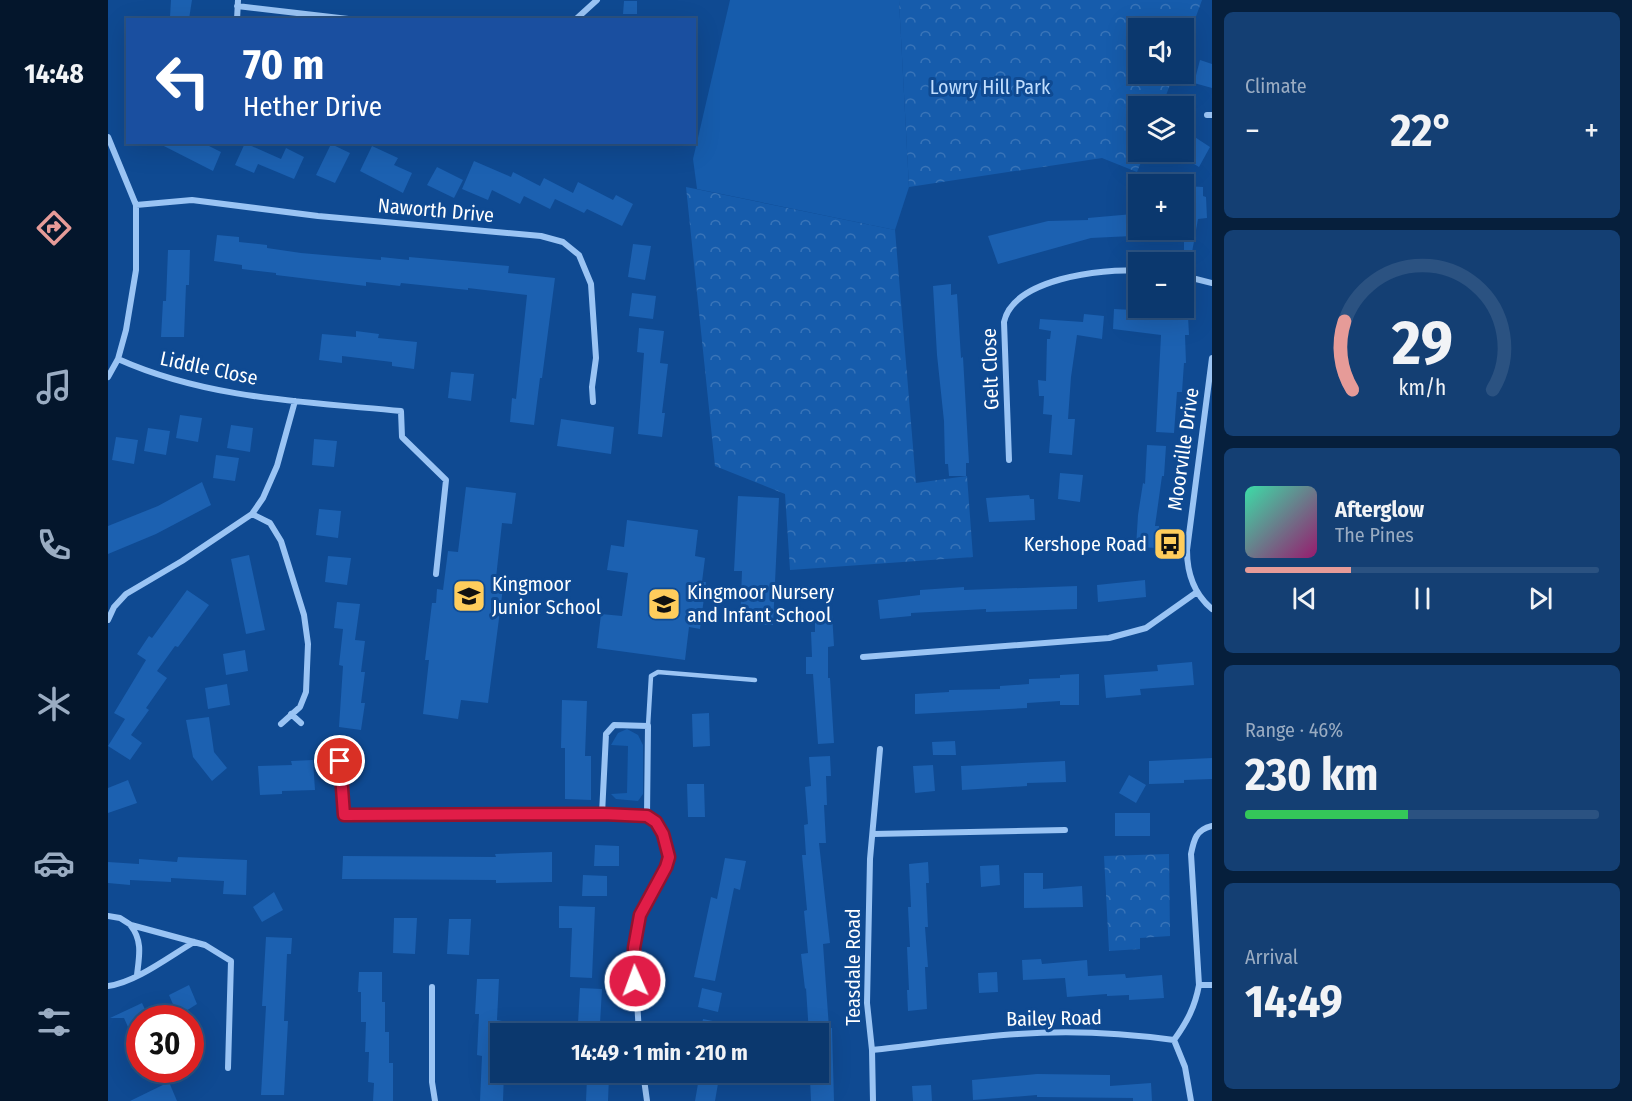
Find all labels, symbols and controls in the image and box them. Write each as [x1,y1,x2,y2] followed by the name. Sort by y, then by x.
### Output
[1128,18,1194,318] map controls
[1128,18,1194,84] button: sound
[243,40,324,90] text: 70 m
[144,42,222,120] icon: left
[24,58,84,90] text: 14:48
[1245,74,1307,98] text: Climate
[930,75,1051,99] park label: Lowry Hill Park
[243,91,382,123] text: Hether Drive
[1128,96,1194,162] button: layers
[1391,104,1453,158] text: 22°
[1245,111,1260,151] text: −
[1584,111,1599,151] text: +
[1128,174,1194,240] button: +
[377,193,495,227] street label: Naworth Drive
[33,207,75,249] icon: directions
[1128,252,1194,318] button: −
[1391,306,1452,381] text: 29
[977,328,1003,410] street label: Gelt Close
[158,346,260,390] street label: Liddle Close
[33,366,75,408] icon: music
[1398,375,1446,401] text: km/h
[1163,386,1203,512] street label: Moorville Drive
[1335,496,1424,523] text: Afterglow
[1335,523,1414,547] text: The Pines
[33,524,75,566] icon: phone
[1152,526,1188,562] bus stop icon: Kershope Road
[1024,532,1147,556] place label: Kershope Road
[492,572,601,619] place label: Kingmoor Junior School
[451,578,487,614] school or university icon: Kingmoor Junior School
[687,580,834,627] place label: Kingmoor Nursery and Infant School
[1288,582,1321,615] icon: previous
[1406,582,1439,615] icon: pause
[1524,582,1557,615] icon: next
[646,586,682,622] school or university icon: Kingmoor Nursery and Infant School
[33,683,75,725] icon: climate
[1245,718,1343,742] text: Range · 46%
[314,735,365,786] pin
[323,744,356,777] icon: arrive
[1245,748,1378,802] text: 230 km
[33,842,75,884] icon: car
[841,908,865,1026] street label: Teasdale Road
[1245,945,1298,969] text: Arrival
[603,949,667,1013] position arrow
[1245,975,1343,1029] text: 14:49
[33,1001,75,1043] icon: filters
[126,1005,204,1083] speed limit sign: 30
[1006,1005,1102,1031] street label: Bailey Road
[571,1039,748,1066] text: 14:49 · 1 min · 210 m

